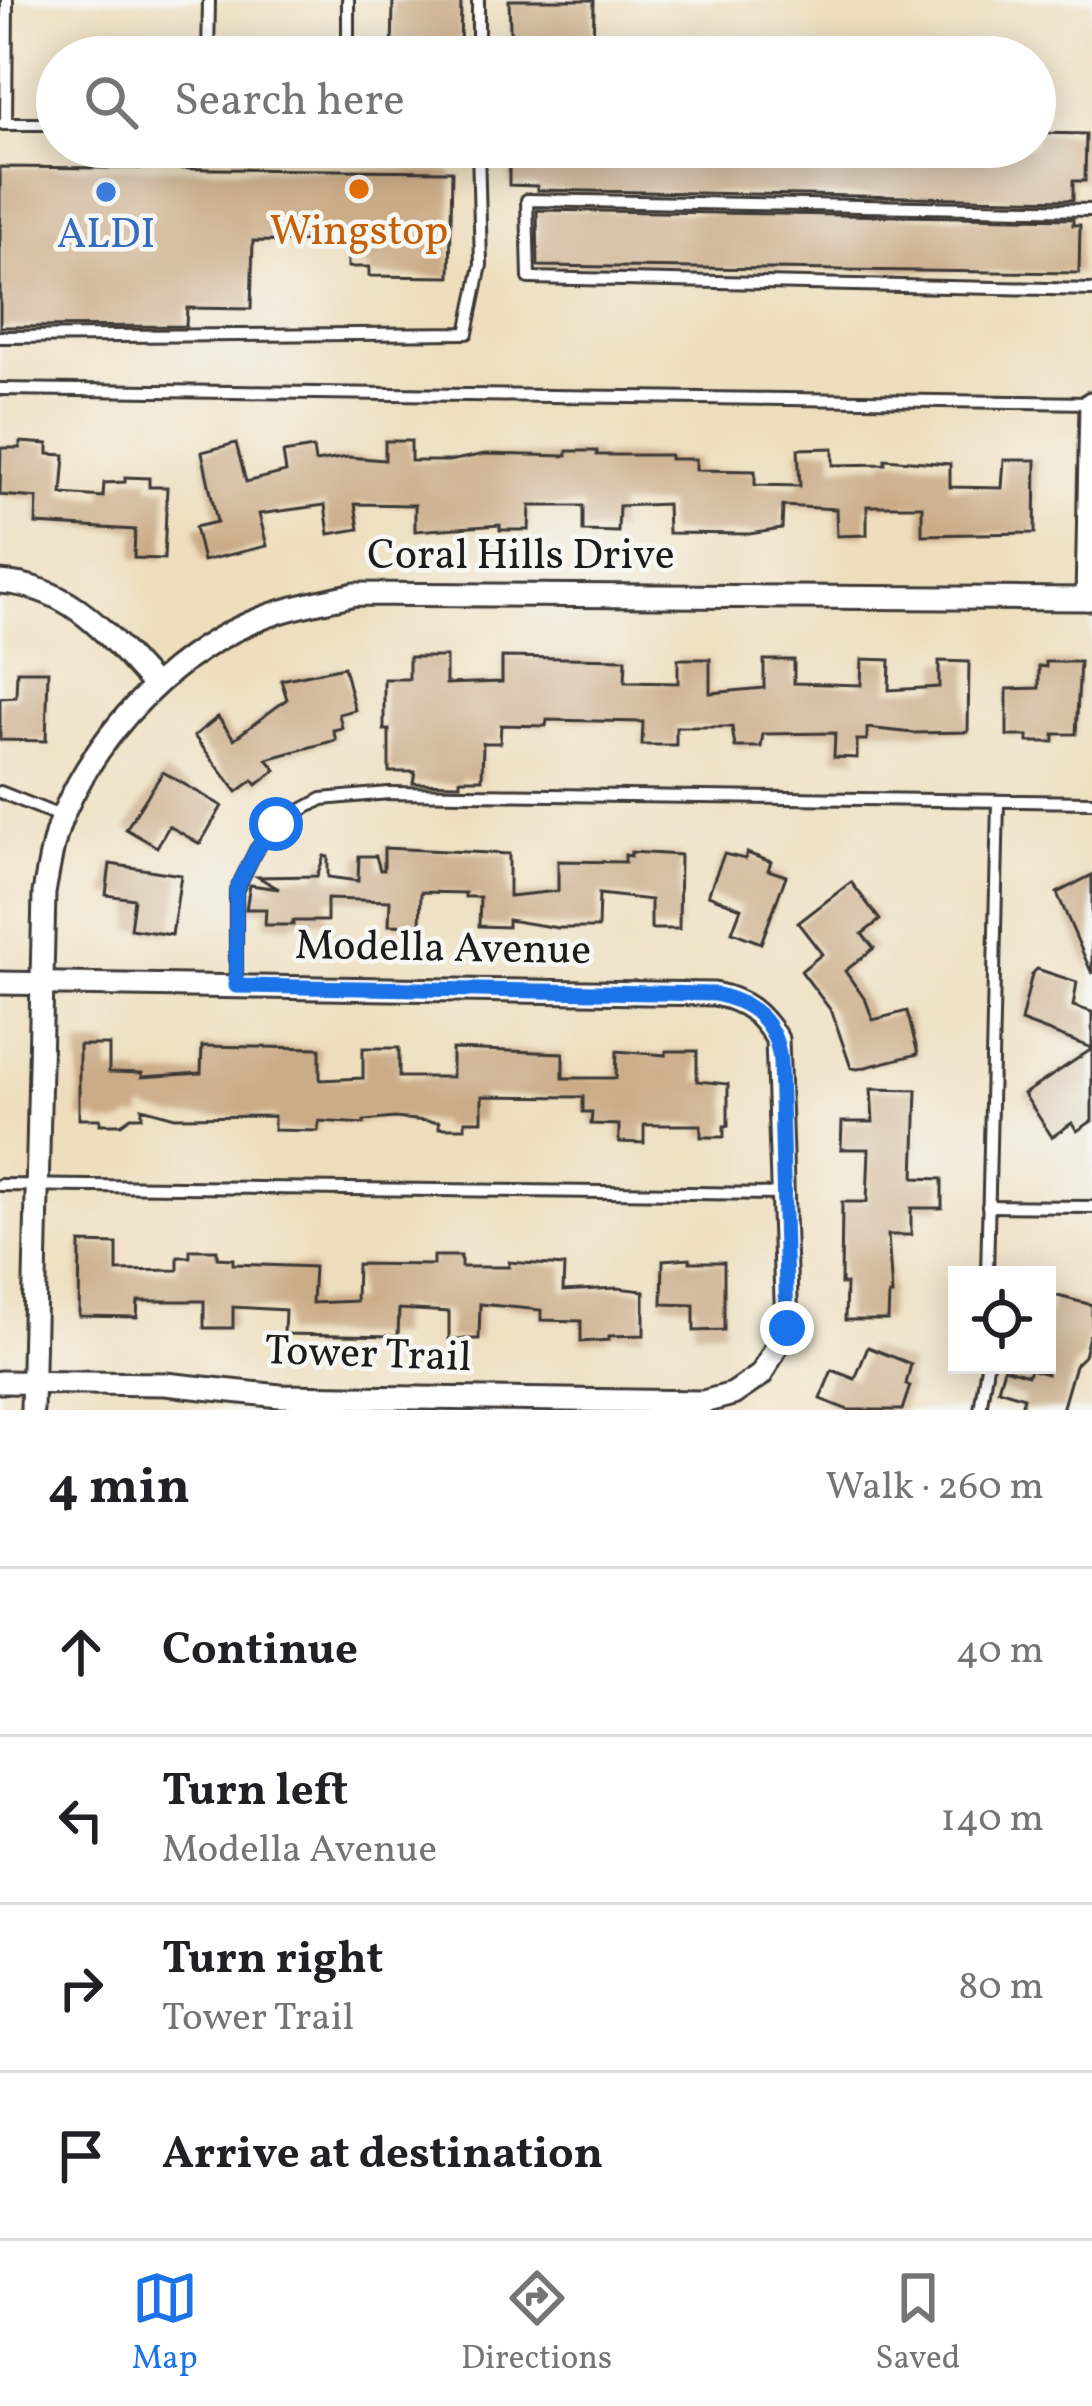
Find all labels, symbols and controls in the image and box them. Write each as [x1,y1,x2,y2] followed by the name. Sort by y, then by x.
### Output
[36,36,1056,168] search box
[78,69,144,135] icon: search
[174,71,405,134] text: Search here
[346,176,372,202] marker: Wingstop
[93,179,119,205] marker: ALDI
[270,204,448,263] place label: Wingstop
[57,207,155,266] place label: ALDI
[367,528,675,587] street label: Coral Hills Drive
[249,797,303,851] route start
[294,918,592,982] street label: Modella Avenue
[948,1266,1056,1374] map controls
[948,1266,1056,1374] button: locate
[760,1301,814,1355] route end
[264,1323,472,1389] street label: Tower Trail
[48,1453,190,1524] text: 4 min
[826,1461,1044,1515] text: Walk · 260 m
[48,1619,114,1685] icon: ahead
[162,1620,358,1683] text: Continue
[956,1625,1044,1679] text: 40 m
[162,1761,348,1824] text: Turn left
[48,1787,114,1853] icon: left
[941,1793,1044,1847] text: 140 m
[162,1824,437,1878] text: Modella Avenue
[162,1929,383,1992] text: Turn right
[48,1955,114,2021] icon: right
[958,1961,1044,2015] text: 80 m
[162,1992,354,2046] text: Tower Trail
[48,2123,114,2189] icon: arrive
[162,2124,603,2187] text: Arrive at destination
[132,2265,198,2383] tab: Map
[461,2265,612,2383] tab: Directions
[875,2265,960,2383] tab: Saved

